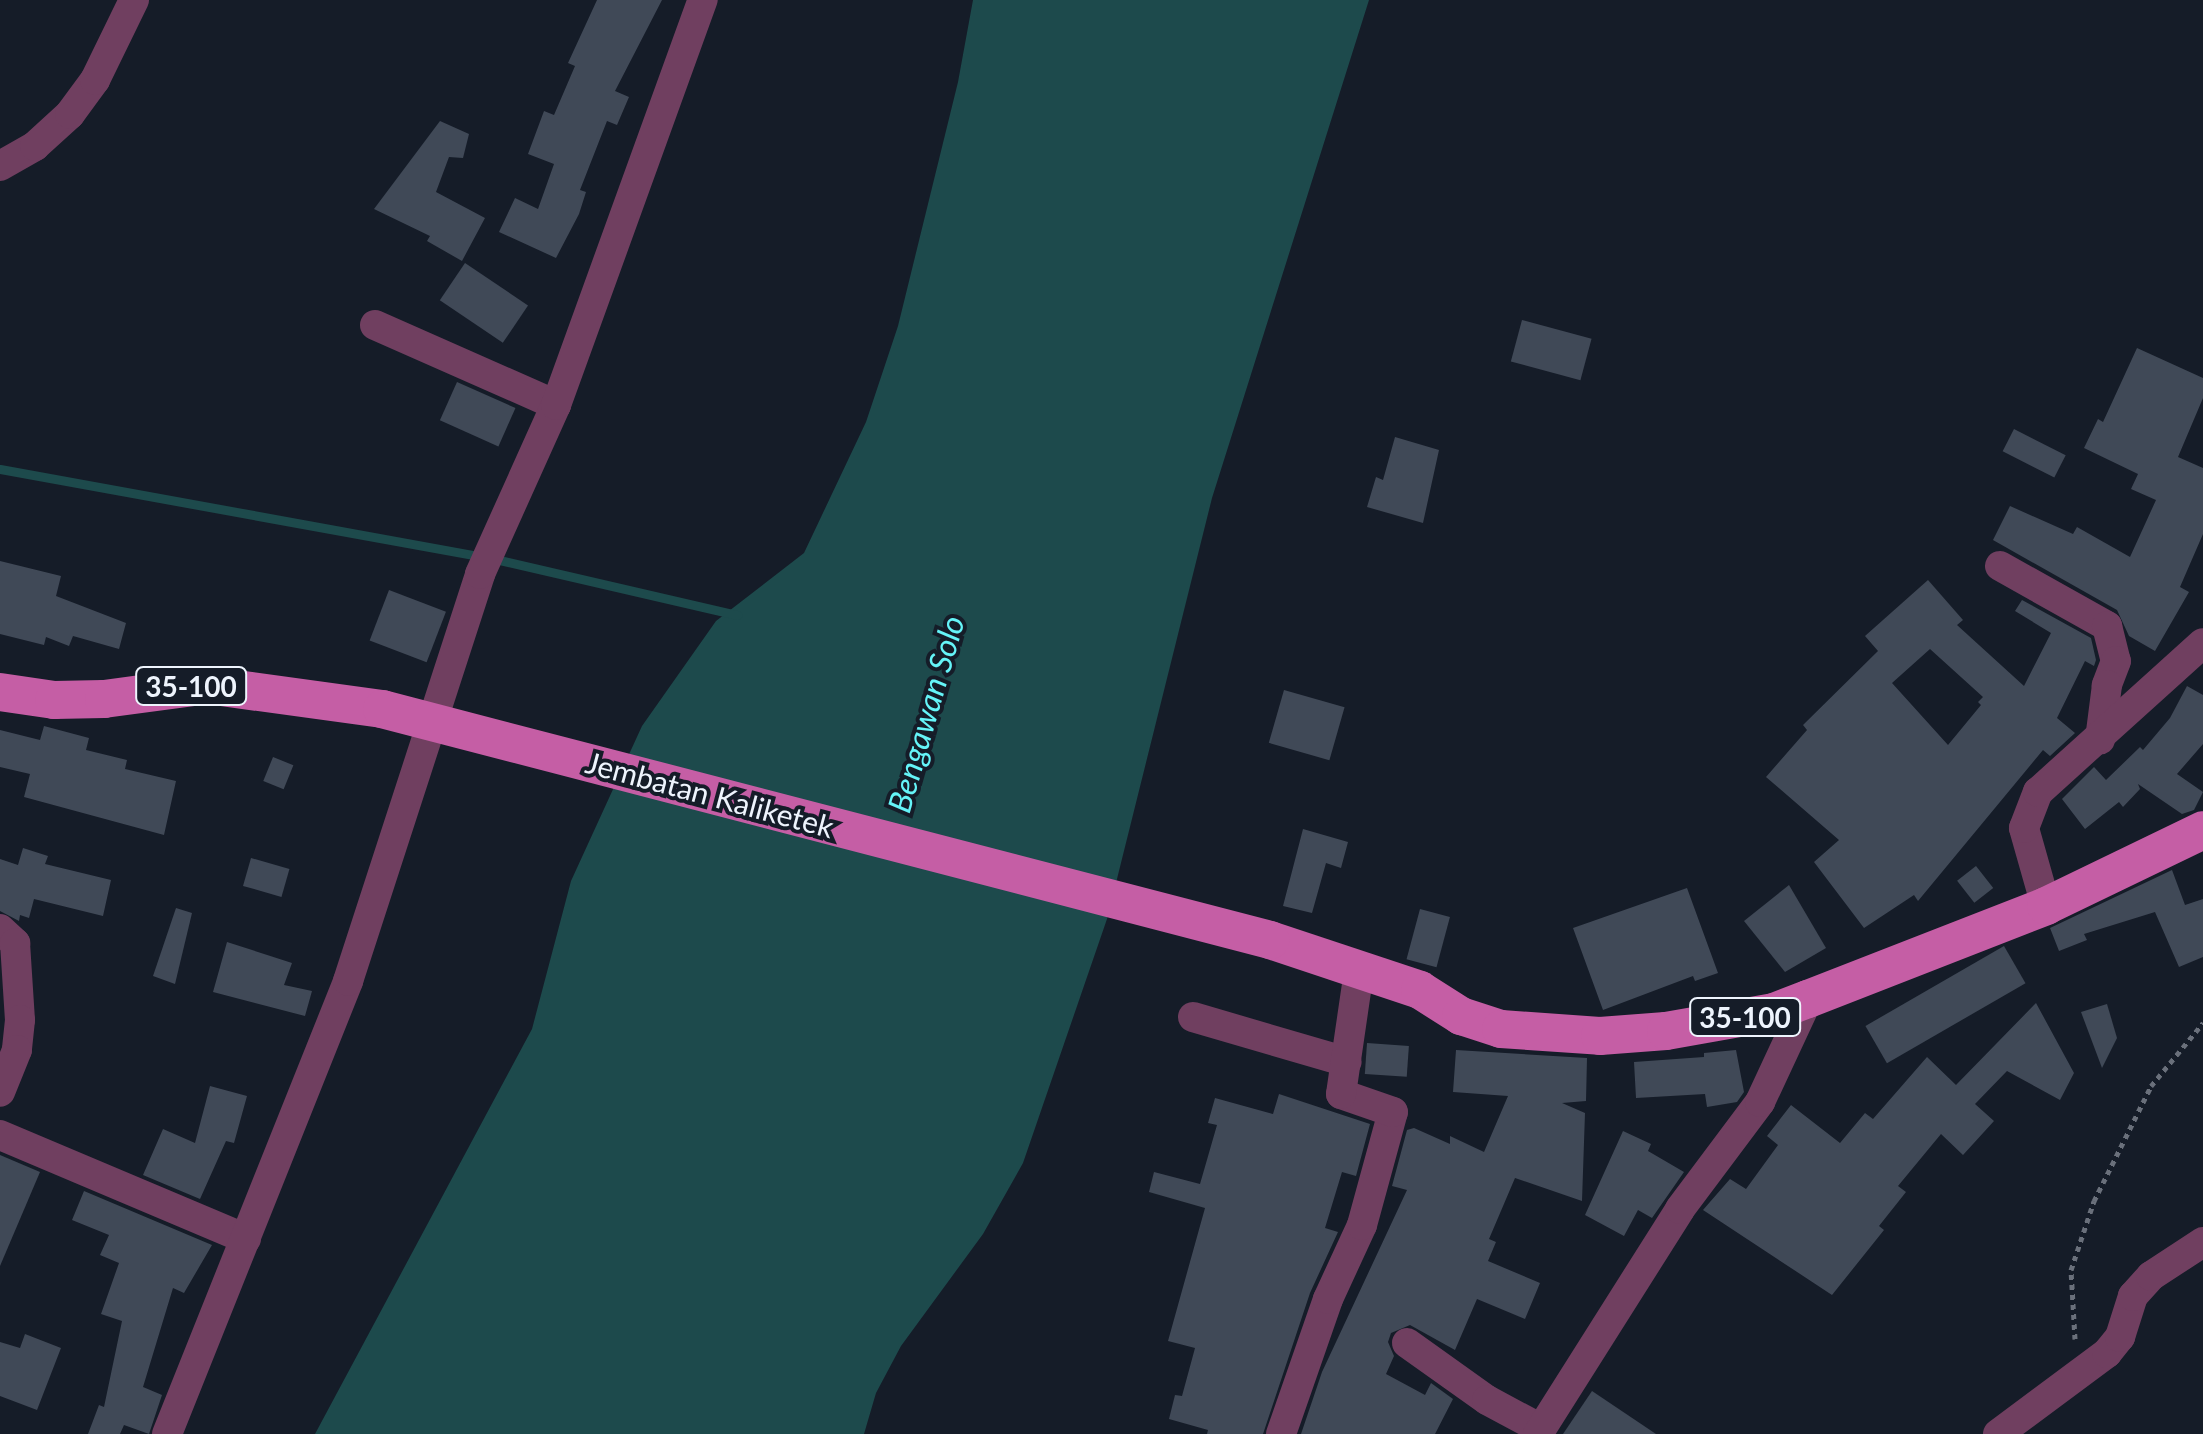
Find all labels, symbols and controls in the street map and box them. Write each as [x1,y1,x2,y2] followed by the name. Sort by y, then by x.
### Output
[880,611,972,817] water label: Bengawan Solo
[134,663,248,709] road number: 35-100
[582,744,838,844] street label: Jembatan Kaliketek
[1688,994,1802,1040] road number: 35-100

